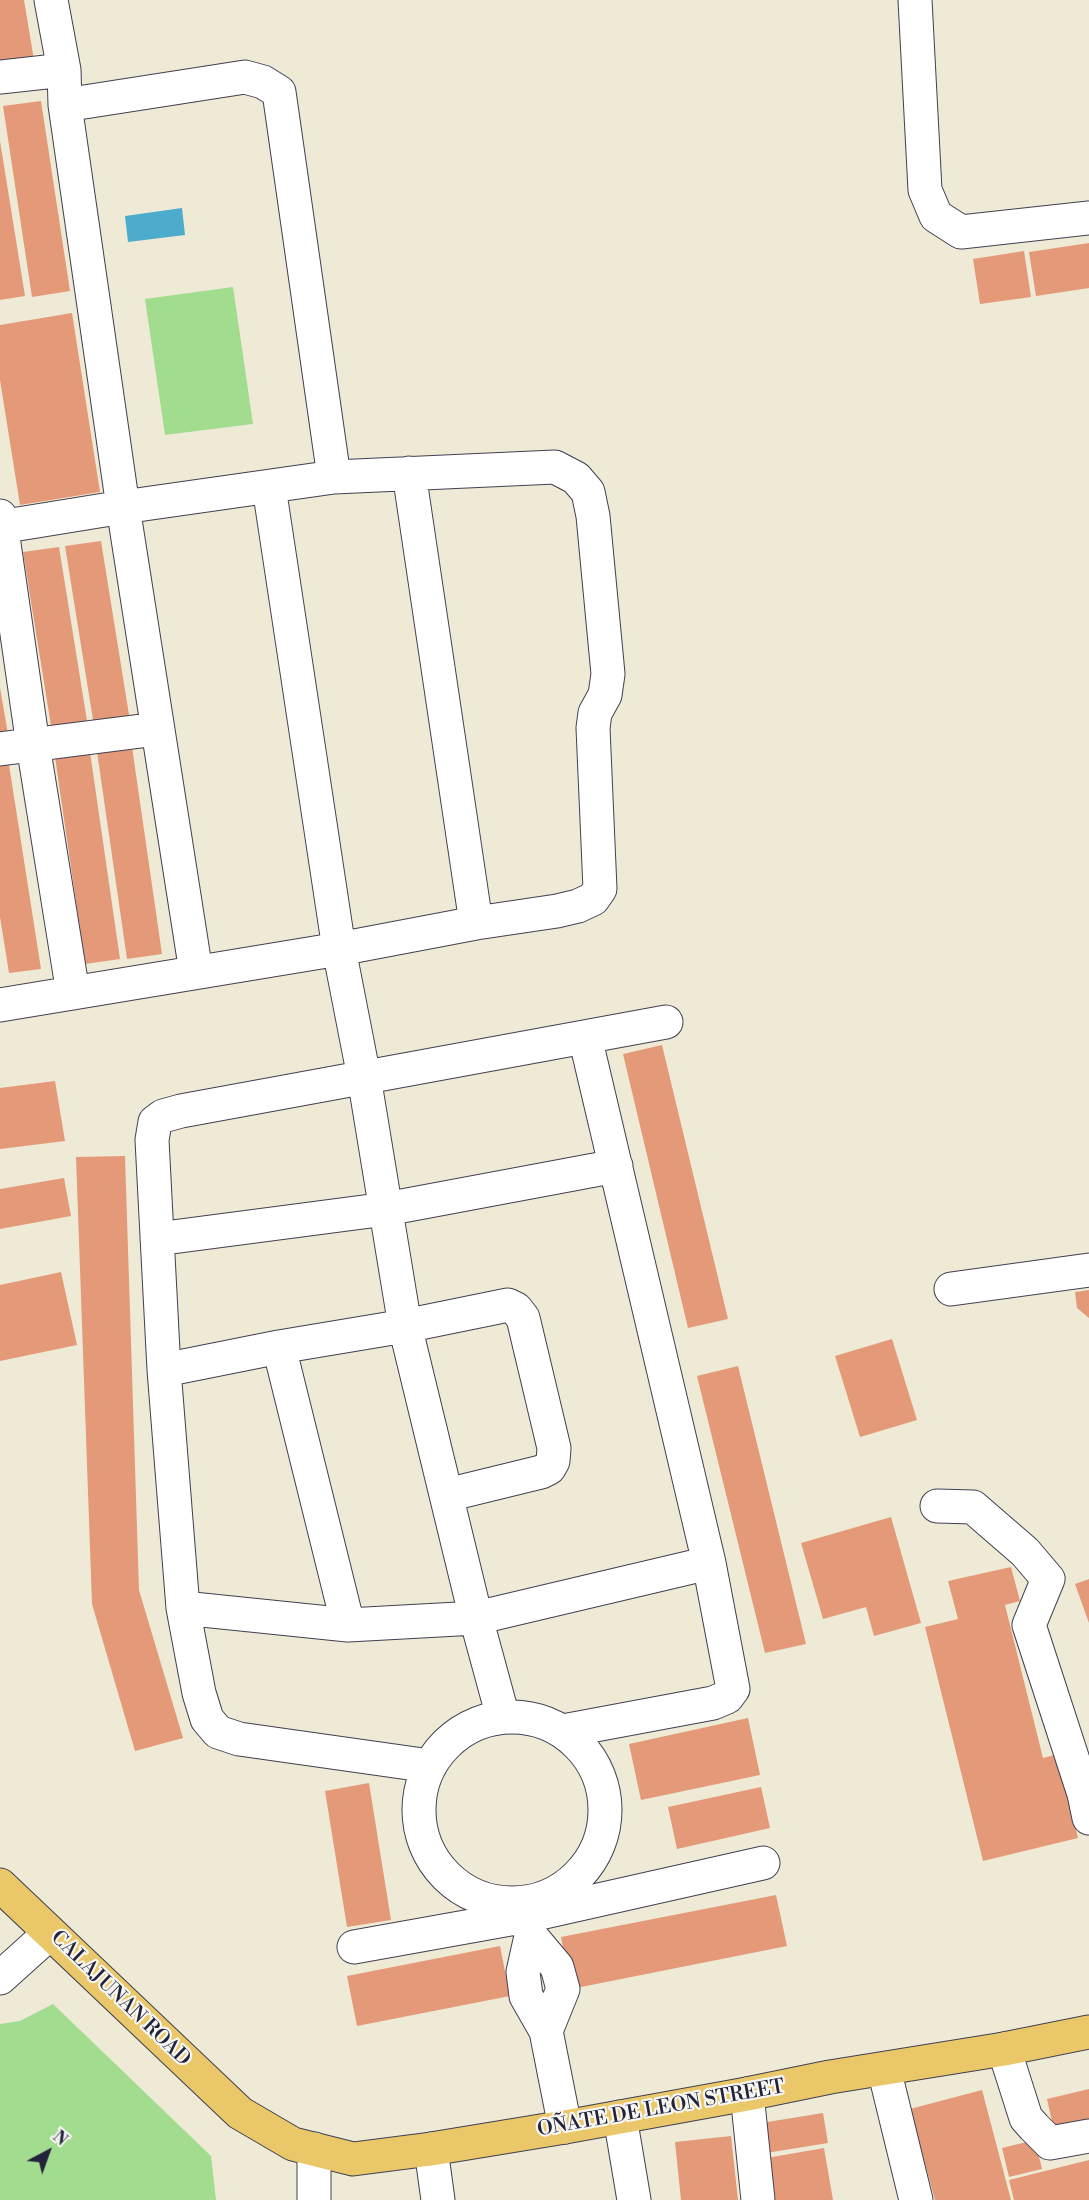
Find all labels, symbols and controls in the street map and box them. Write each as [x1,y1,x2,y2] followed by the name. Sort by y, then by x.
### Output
[45,1926,195,2072] street label: CALAJUNAN ROAD
[535,2075,787,2143] street label: OÑATE DE LEON STREET
[18,2122,78,2182] north arrow
[48,2127,71,2150] text: N

